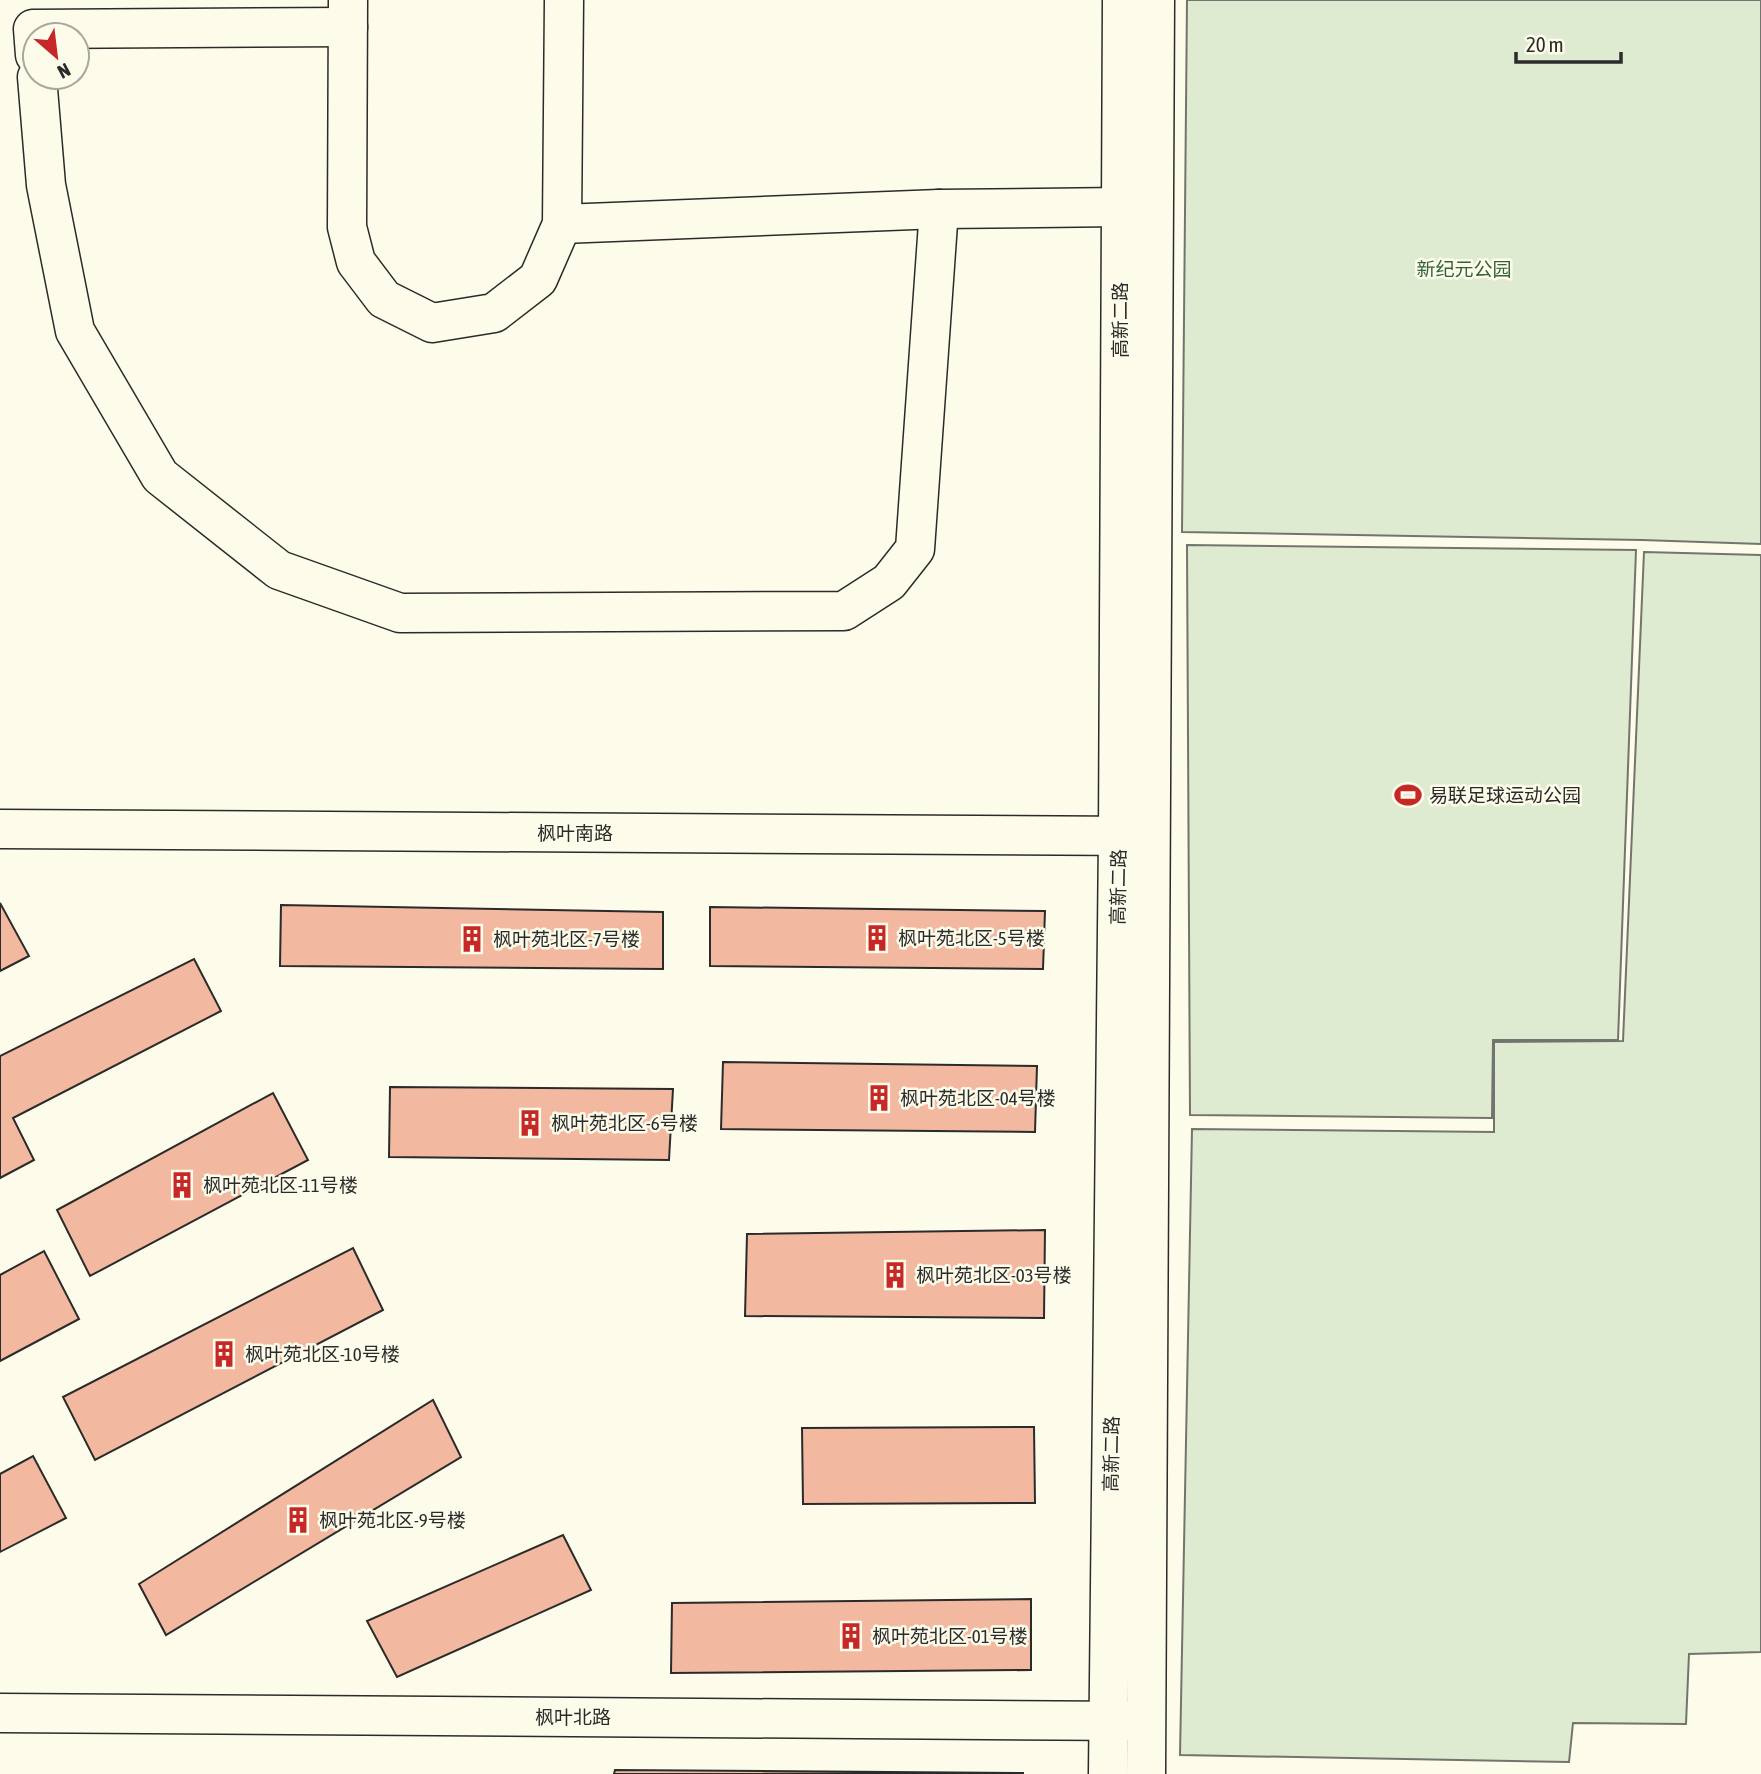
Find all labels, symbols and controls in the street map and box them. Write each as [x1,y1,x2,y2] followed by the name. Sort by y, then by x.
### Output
[21,21,91,91] north arrow
[1516,21,1621,65] scale bar
[1526,32,1564,56] text: 20 m
[54,59,74,83] text: N
[1416,258,1512,280] park label: 新纪元公园
[1109,282,1131,358] street label: 高新二路
[1393,780,1423,810] sports icon: 易联足球运动公园
[1429,784,1581,806] place label: 易联足球运动公园
[537,822,613,844] street label: 枫叶南路
[1106,849,1130,925] street label: 高新二路
[862,923,892,953] building icon: 枫叶苑北区-5号楼
[457,924,487,954] building icon: 枫叶苑北区-7号楼
[898,927,1045,949] place label: 枫叶苑北区-5号楼
[493,928,640,950] place label: 枫叶苑北区-7号楼
[864,1083,894,1113] building icon: 枫叶苑北区-04号楼
[900,1087,1056,1109] place label: 枫叶苑北区-04号楼
[515,1108,545,1138] building icon: 枫叶苑北区-6号楼
[551,1112,698,1134] place label: 枫叶苑北区-6号楼
[167,1170,197,1200] building icon: 枫叶苑北区-11号楼
[203,1174,358,1196] place label: 枫叶苑北区-11号楼
[880,1260,910,1290] building icon: 枫叶苑北区-03号楼
[916,1264,1072,1286] place label: 枫叶苑北区-03号楼
[209,1339,239,1369] building icon: 枫叶苑北区-10号楼
[245,1343,400,1365] place label: 枫叶苑北区-10号楼
[1099,1416,1123,1492] street label: 高新二路
[283,1505,313,1535] building icon: 枫叶苑北区-9号楼
[319,1509,466,1531] place label: 枫叶苑北区-9号楼
[836,1621,866,1651] building icon: 枫叶苑北区-01号楼
[872,1625,1028,1647] place label: 枫叶苑北区-01号楼
[535,1706,611,1728] street label: 枫叶北路

